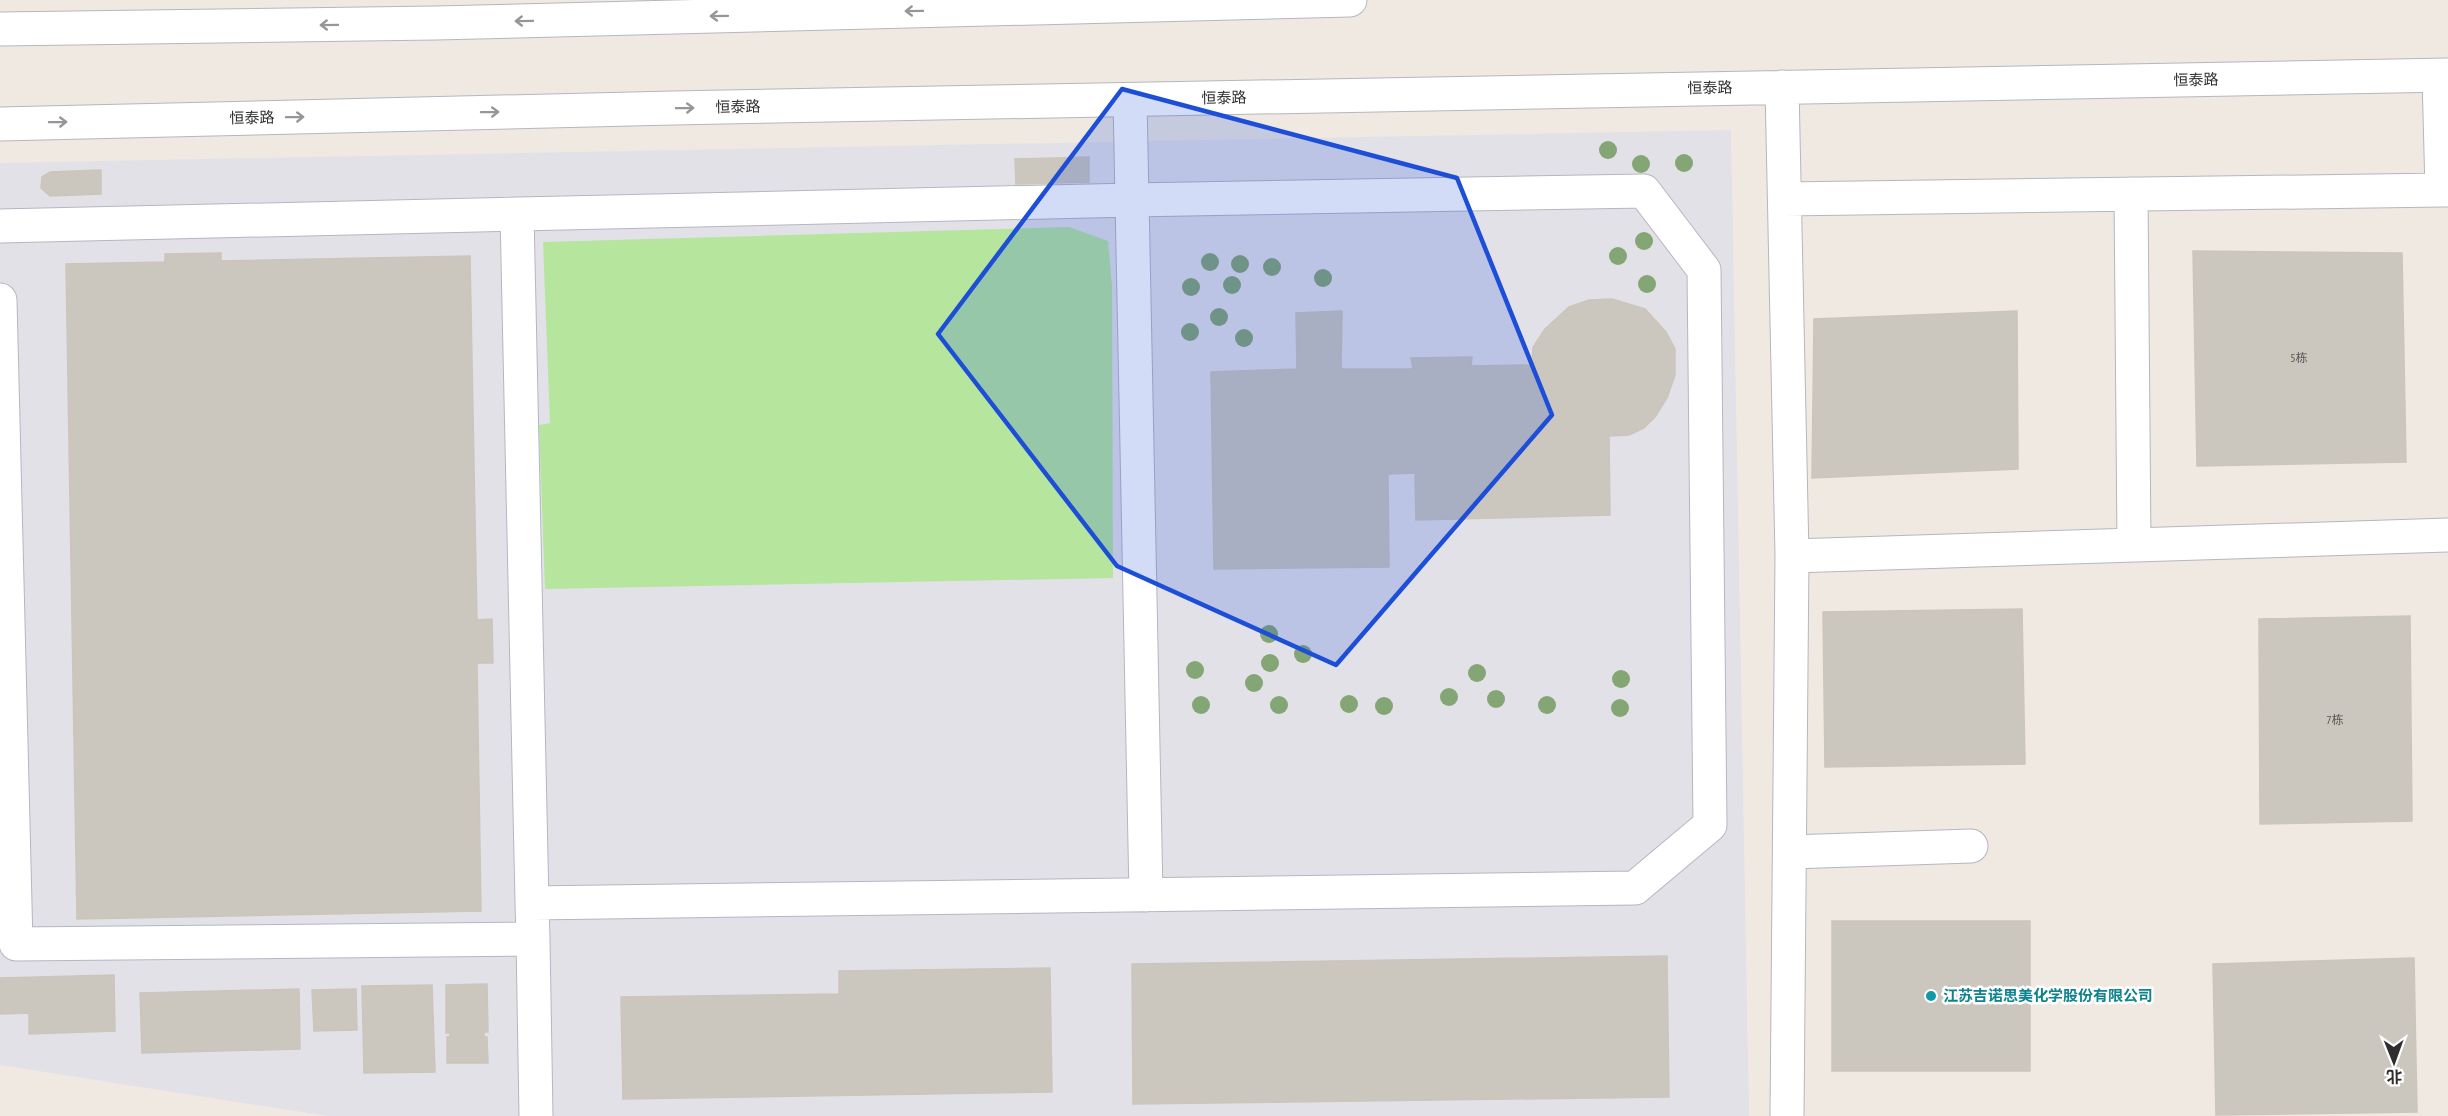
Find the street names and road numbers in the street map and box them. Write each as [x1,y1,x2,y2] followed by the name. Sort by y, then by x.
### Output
[2173,70,2219,89] street label: 恒泰路
[1687,78,1733,97] street label: 恒泰路
[1201,88,1247,107] street label: 恒泰路
[715,97,761,116] street label: 恒泰路
[229,108,275,127] street label: 恒泰路

